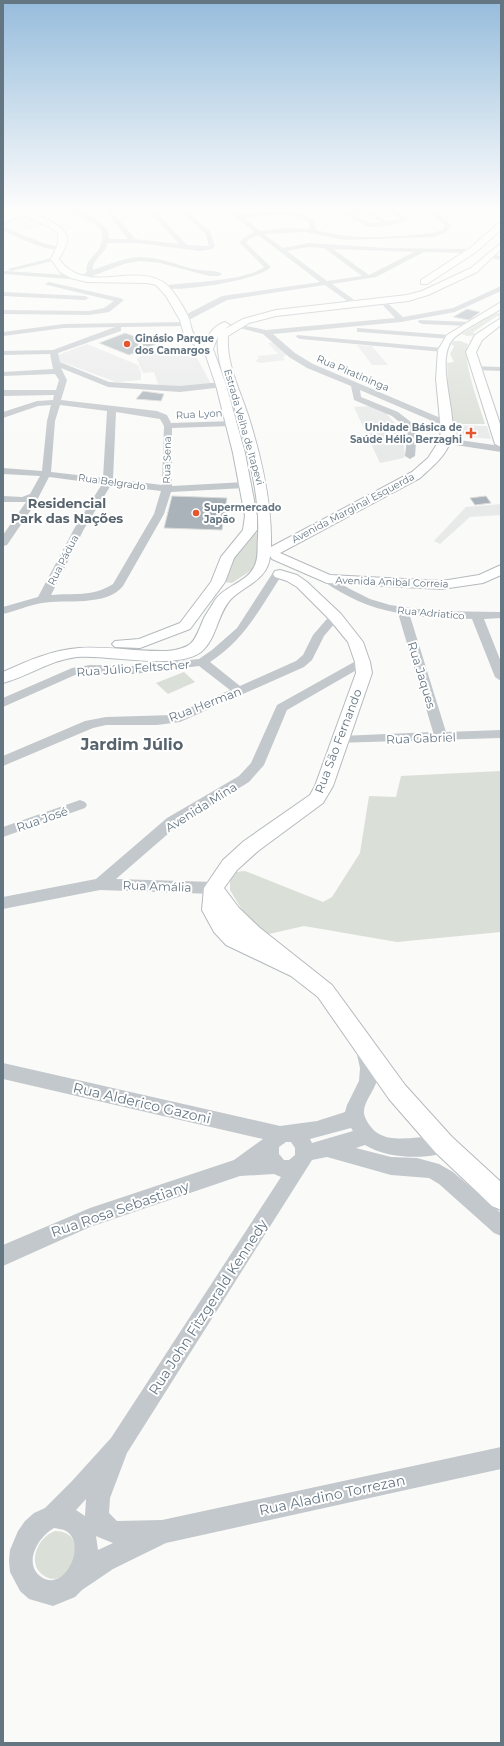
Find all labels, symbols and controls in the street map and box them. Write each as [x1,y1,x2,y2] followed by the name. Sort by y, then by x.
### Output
[135,332,214,357] place label: Ginásio Parque dos Camargos
[122,339,132,349] marker: Ginásio Parque dos Camargos
[315,352,391,394] street label: Rua Piratininga
[221,368,267,486] street label: Estrada Velha de Itapevi
[175,406,223,422] street label: Rua Lyon
[350,421,462,446] place label: Unidade Básica de Saúde Hélio Berzaghi
[465,427,477,439] marker: Unidade Básica de Saúde Hélio Berzaghi
[160,436,174,484] street label: Rua Sena
[289,470,417,546] street label: Avenida Marginal Esquerda
[77,471,147,493] street label: Rua Belgrado
[11,495,123,526] district label: Residencial Park das Nações
[203,501,282,526] place label: Supermercado Japão
[191,508,201,518] marker: Supermercado Japão
[45,533,81,587] street label: Rua Pádua
[335,574,449,590] street label: Avenida Anibal Correia
[397,604,465,622] street label: Rua Adriatico
[405,640,439,710] street label: Rua Jaques
[76,657,190,679] street label: Rua Júlio Feltscher
[167,683,243,725] street label: Rua Herman
[311,687,365,795] street label: Rua São Fernando
[386,729,456,747] street label: Rua Gabriel
[80,735,183,754] district label: Jardim Júlio
[162,779,240,835] street label: Avenida Mina
[14,803,70,835] street label: Rua José
[122,877,192,895] street label: Rua Amália
[71,1078,213,1128] street label: Rua Alderico Gazoni
[48,1177,192,1241] street label: Rua Rosa Sebastiany
[144,1215,272,1398] street label: Rua John Fitzgerald Kennedy
[257,1471,407,1519] street label: Rua Aladino Torrezan

